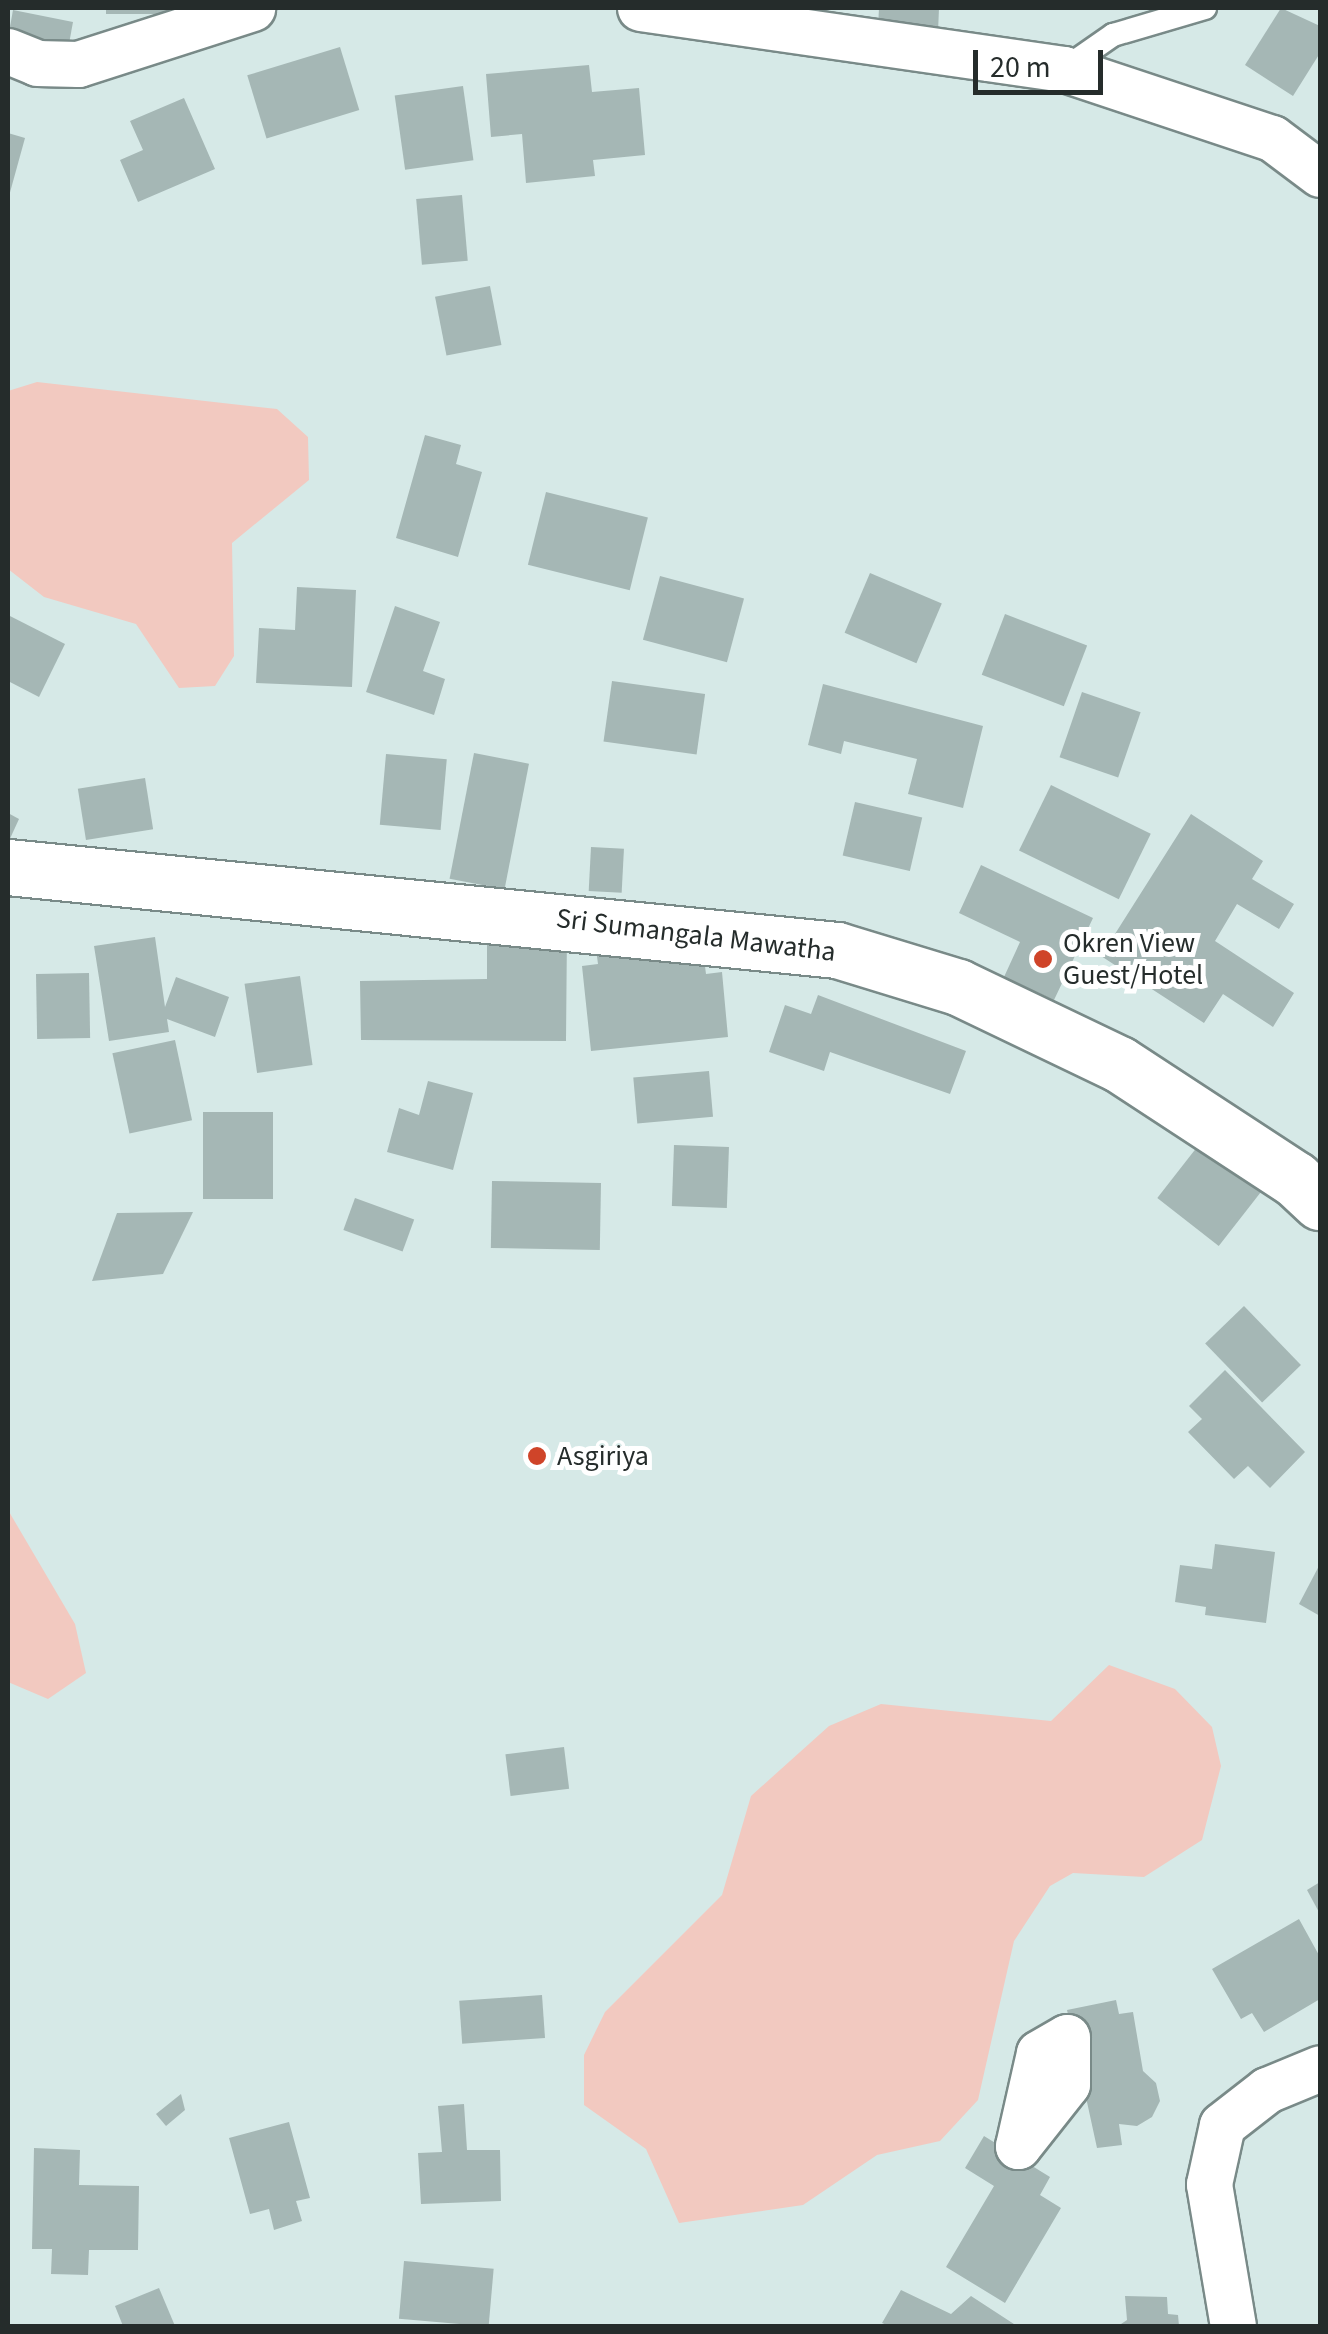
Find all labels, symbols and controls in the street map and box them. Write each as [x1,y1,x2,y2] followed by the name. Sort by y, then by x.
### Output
[978,30,1108,92] scale bar
[990,46,1051,89] text: 20 m
[554,901,838,969] street label: Sri Sumangala Mawatha
[1063,926,1203,992] place label: Okren View Guest/Hotel
[1032,948,1054,970] marker: Okren View Guest/Hotel
[557,1439,649,1473] place label: Asgiriya
[526,1445,548,1467] marker: Asgiriya

